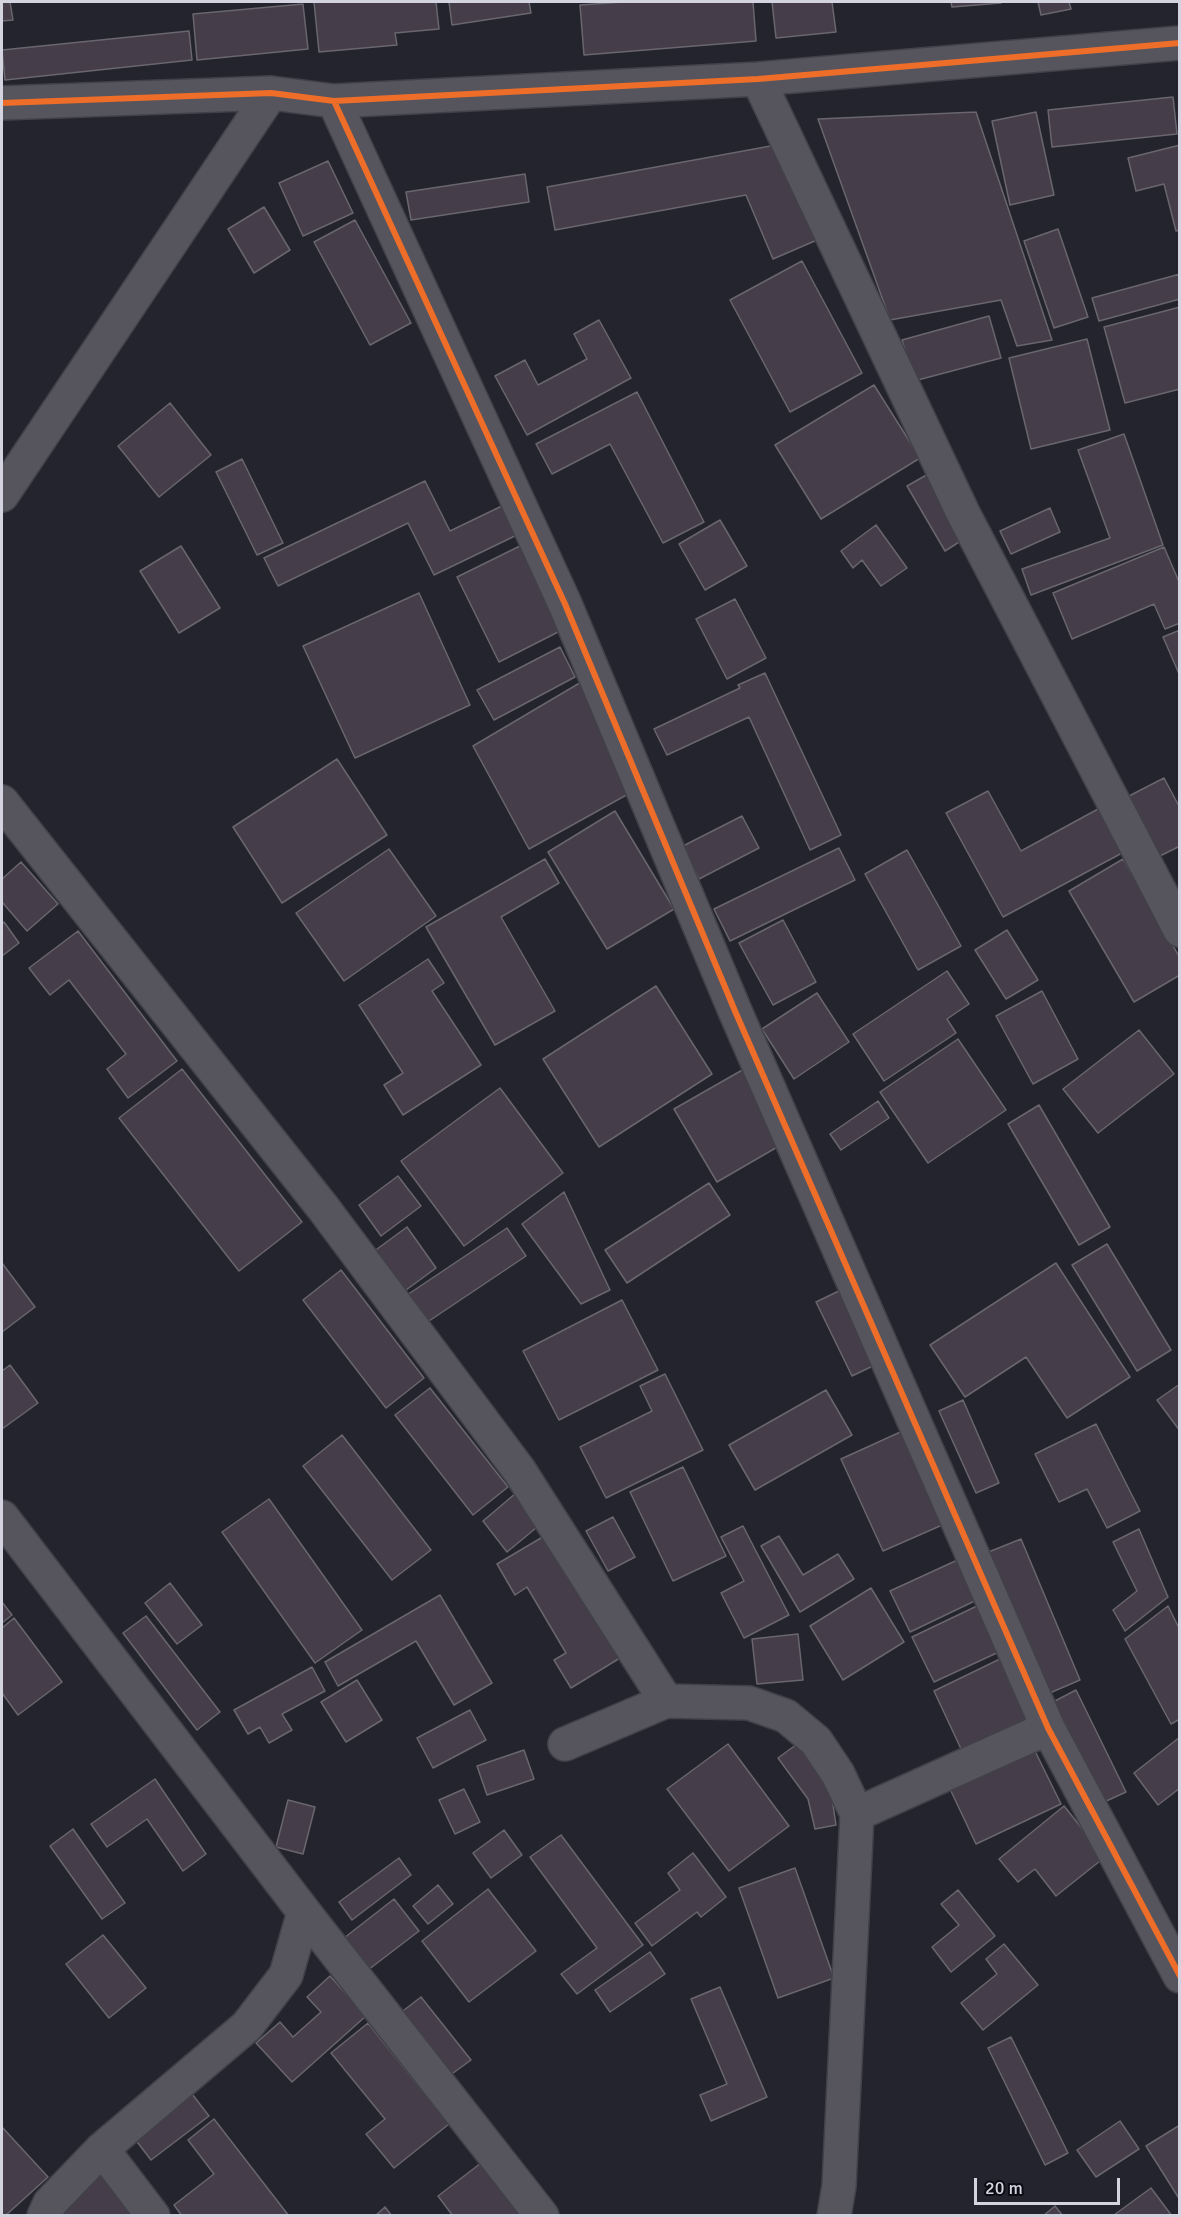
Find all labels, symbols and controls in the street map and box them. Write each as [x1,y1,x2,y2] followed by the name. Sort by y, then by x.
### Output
[977,2166,1122,2204] scale bar
[985,2177,1023,2199] text: 20 m

